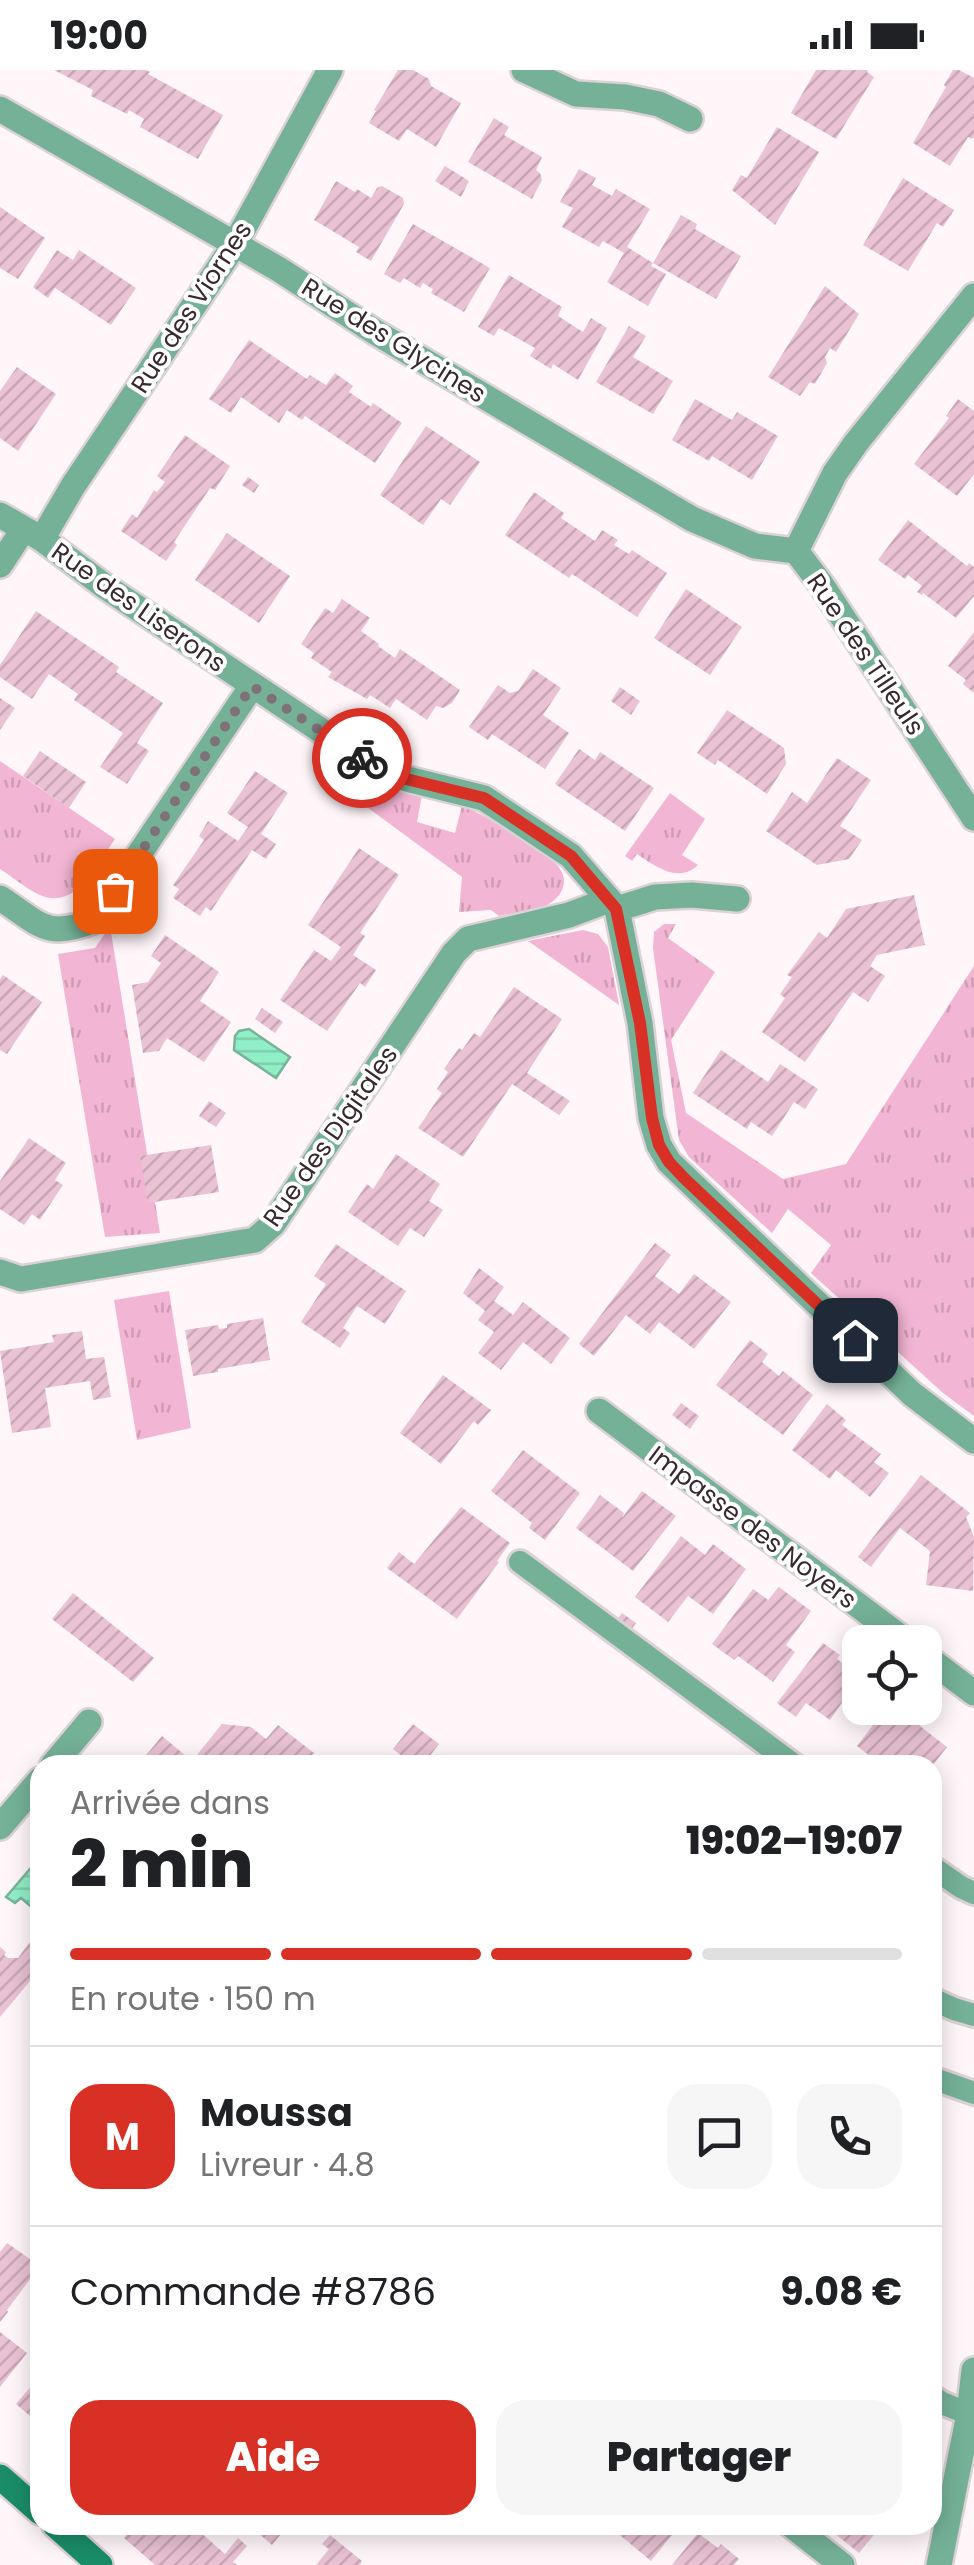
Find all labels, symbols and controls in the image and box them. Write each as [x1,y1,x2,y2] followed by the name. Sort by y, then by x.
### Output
[50,9,148,62] text: 19:00
[123,215,260,400] street label: Rue des Viornes
[295,270,493,411] street label: Rue des Glycines
[45,534,233,681] street label: Rue des Liserons
[798,566,933,742] street label: Rue des Tilleuls
[312,708,412,808] courier
[335,731,390,786] icon: bike
[73,849,158,934] pin
[88,864,143,919] icon: bag
[255,1039,406,1234] street label: Rue des Digitales
[813,1298,898,1383] pin
[828,1313,883,1368] icon: home
[642,1438,864,1617] street label: Impasse des Noyers
[842,1625,942,1725] map controls
[842,1625,942,1725] button: locate
[70,1780,270,1825] text: Arrivée dans
[686,1814,902,1867] text: 19:02–19:07
[70,1819,253,1910] text: 2 min
[70,1976,316,2021] text: En route · 150 m
[667,2084,772,2189] button: chat
[797,2084,902,2189] button: phone
[200,2086,353,2139] text: Moussa
[105,2110,140,2163] text: M
[200,2142,375,2187] text: Livreur · 4.8
[70,2265,436,2318] text: Commande #8786
[780,2265,902,2318] text: 9.08 €
[70,2400,476,2515] button: Aide
[496,2400,902,2515] button: Partager

